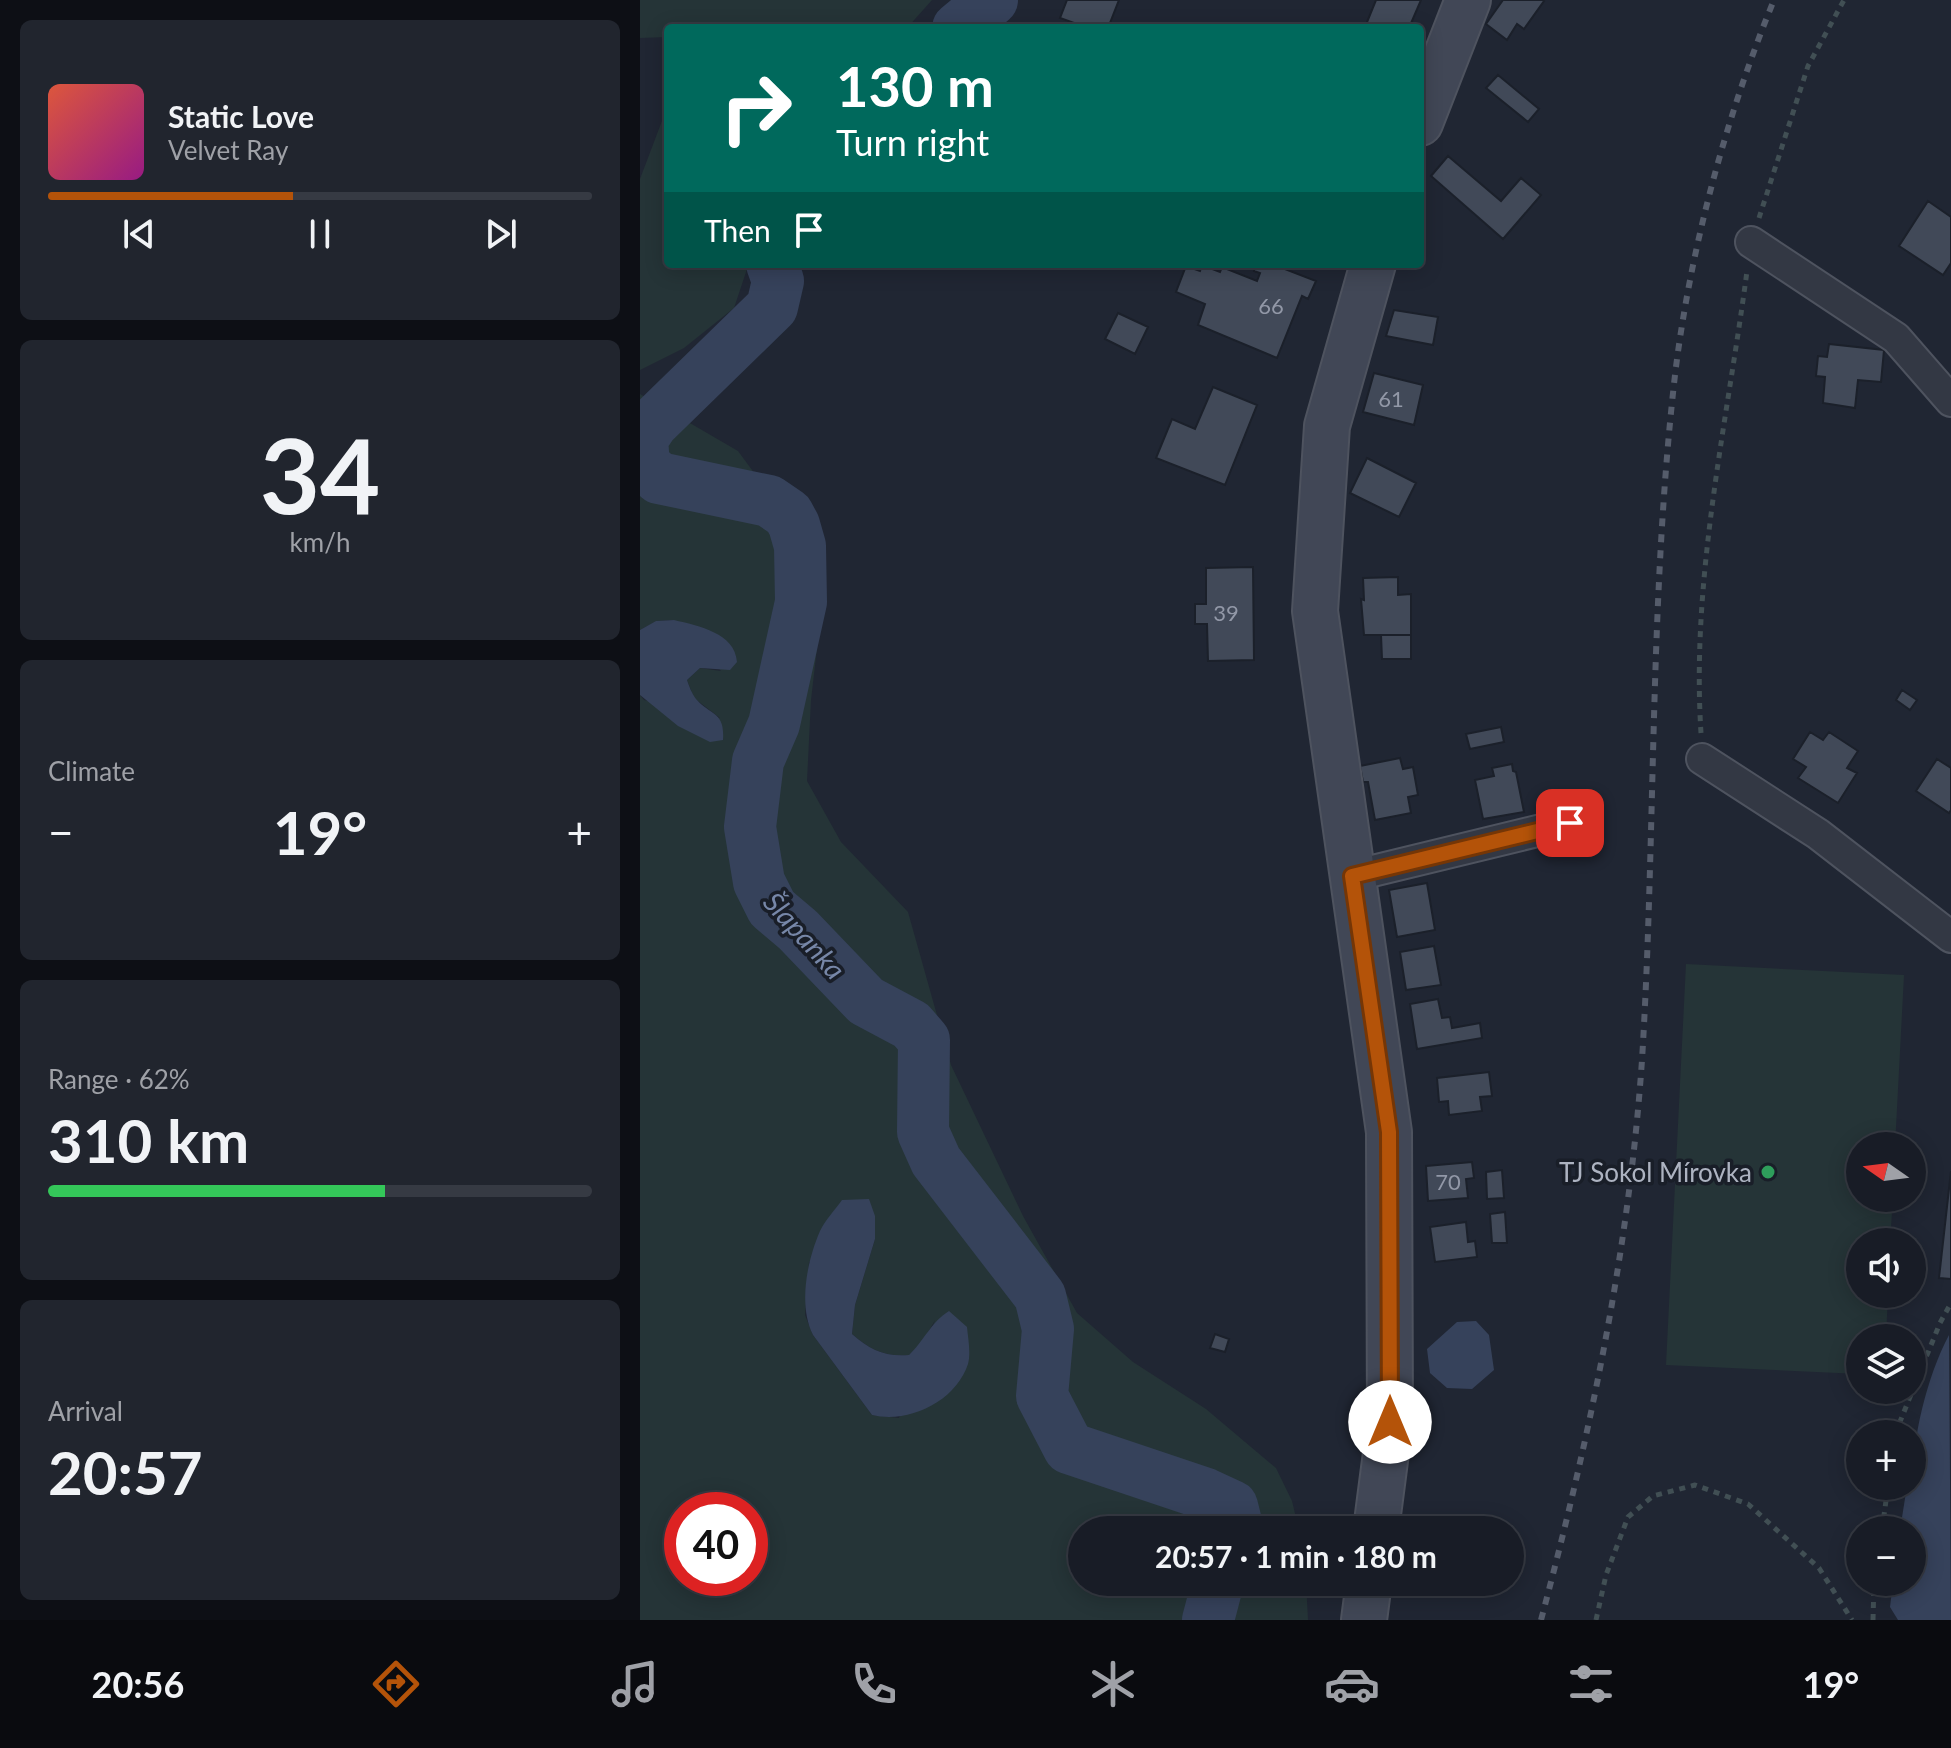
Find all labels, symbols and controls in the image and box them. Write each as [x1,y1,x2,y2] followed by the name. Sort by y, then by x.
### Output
[836,52,994,119] text: 130 m
[704,56,808,160] icon: right
[168,98,314,134] text: Static Love
[836,120,989,164] text: Turn right
[168,134,288,166] text: Velvet Ray
[787,208,831,252] icon: arrive
[117,212,161,256] icon: previous
[298,212,342,256] icon: pause
[479,212,523,256] icon: next
[704,212,771,248] text: Then
[1258,292,1284,319] house number: 66
[1378,385,1404,412] house number: 61
[260,411,380,536] text: 34
[290,526,350,558] text: km/h
[1213,599,1239,626] house number: 39
[48,755,135,787] text: Climate
[1536,789,1604,857] pin
[273,796,367,868] text: 19°
[1548,801,1592,845] icon: arrive
[48,806,74,858] text: −
[566,806,592,858] text: +
[757,884,853,986] water label: Šlapanka
[48,1063,190,1095] text: Range · 62%
[48,1104,249,1176] text: 310 km
[1846,1132,1926,1212] north arrow
[1846,1132,1926,1596] map controls
[1559,1156,1752,1188] place label: TJ Sokol Mírovka
[1759,1163,1777,1181] marker: TJ Sokol Mírovka
[1435,1168,1461,1195] house number: 70
[1846,1228,1926,1308] button: sound
[1846,1324,1926,1404] button: layers
[1348,1380,1432,1464] position arrow
[48,1395,123,1427] text: Arrival
[1846,1420,1926,1500] button: +
[48,1436,203,1508] text: 20:57
[664,1492,768,1596] speed limit sign: 40
[1846,1516,1926,1596] button: −
[1155,1538,1437,1574] text: 20:57 · 1 min · 180 m
[368,1656,424,1712] icon: directions
[607,1656,663,1712] icon: music
[846,1656,902,1712] icon: phone
[1085,1656,1141,1712] icon: climate
[1324,1656,1380,1712] icon: car
[1563,1656,1619,1712] icon: filters
[92,1662,184,1706] text: 20:56
[1803,1662,1859,1706] text: 19°

